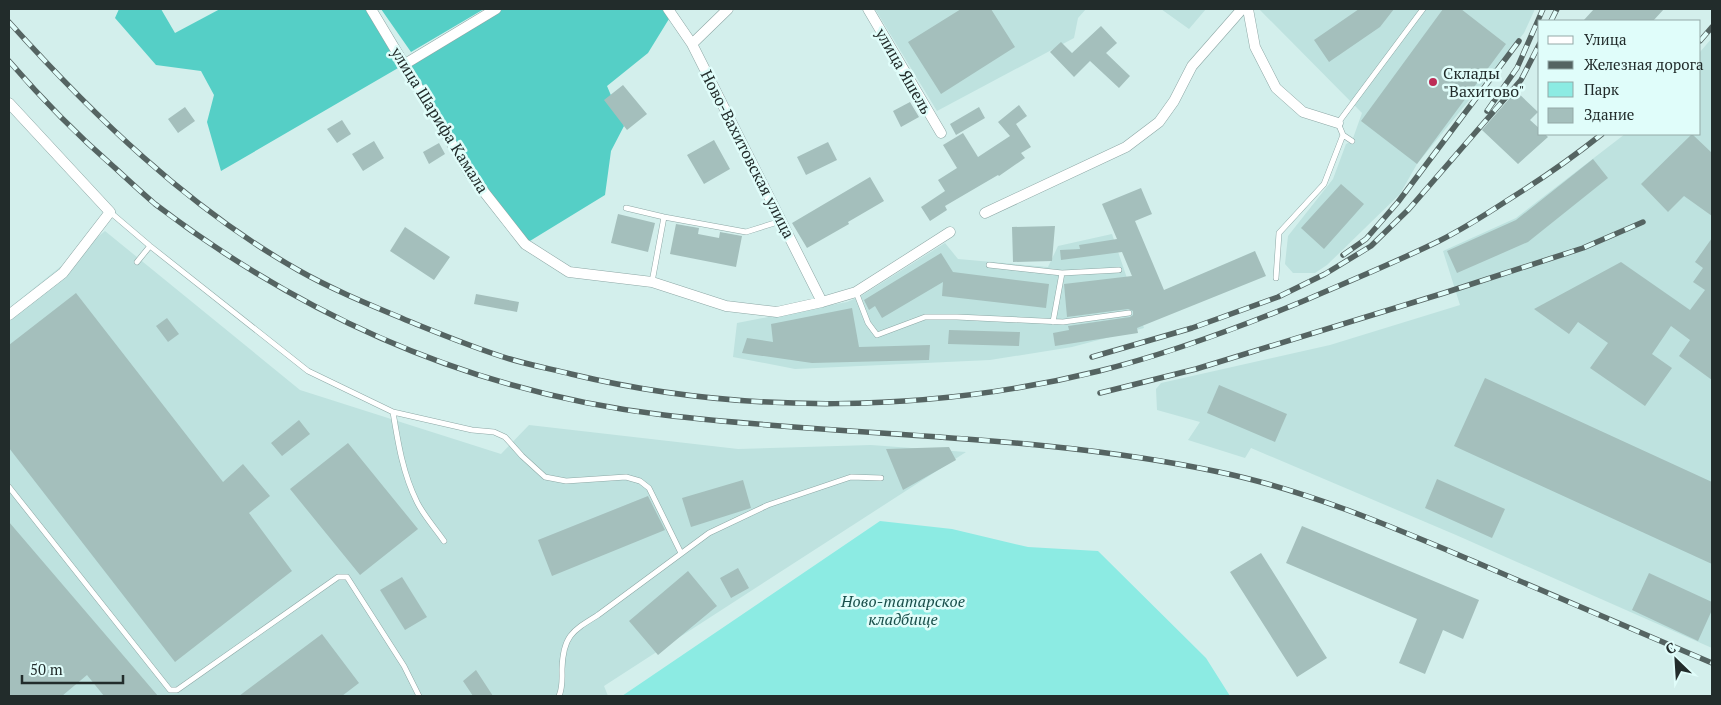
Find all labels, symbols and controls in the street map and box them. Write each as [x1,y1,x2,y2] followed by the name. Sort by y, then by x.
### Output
[1538,20,1701,135] legend
[870,23,938,118] street label: улица Яшель
[1584,29,1627,49] text: Улица
[386,42,494,197] street label: улица Шарифа Камала
[1584,54,1704,74] text: Железная дорога
[1443,62,1525,102] place label: Склады "Вахитово"
[696,66,800,242] street label: Ново-Вахитовская улица
[1427,76,1439,88] marker: Склады "Вахитово"
[1584,79,1620,99] text: Парк
[1584,104,1634,124] text: Здание
[840,590,965,630] park label: Ново-татарское кладбище
[1651,635,1701,685] north arrow
[1662,637,1678,658] text: С
[22,652,124,684] scale bar
[30,659,63,679] text: 50 m

